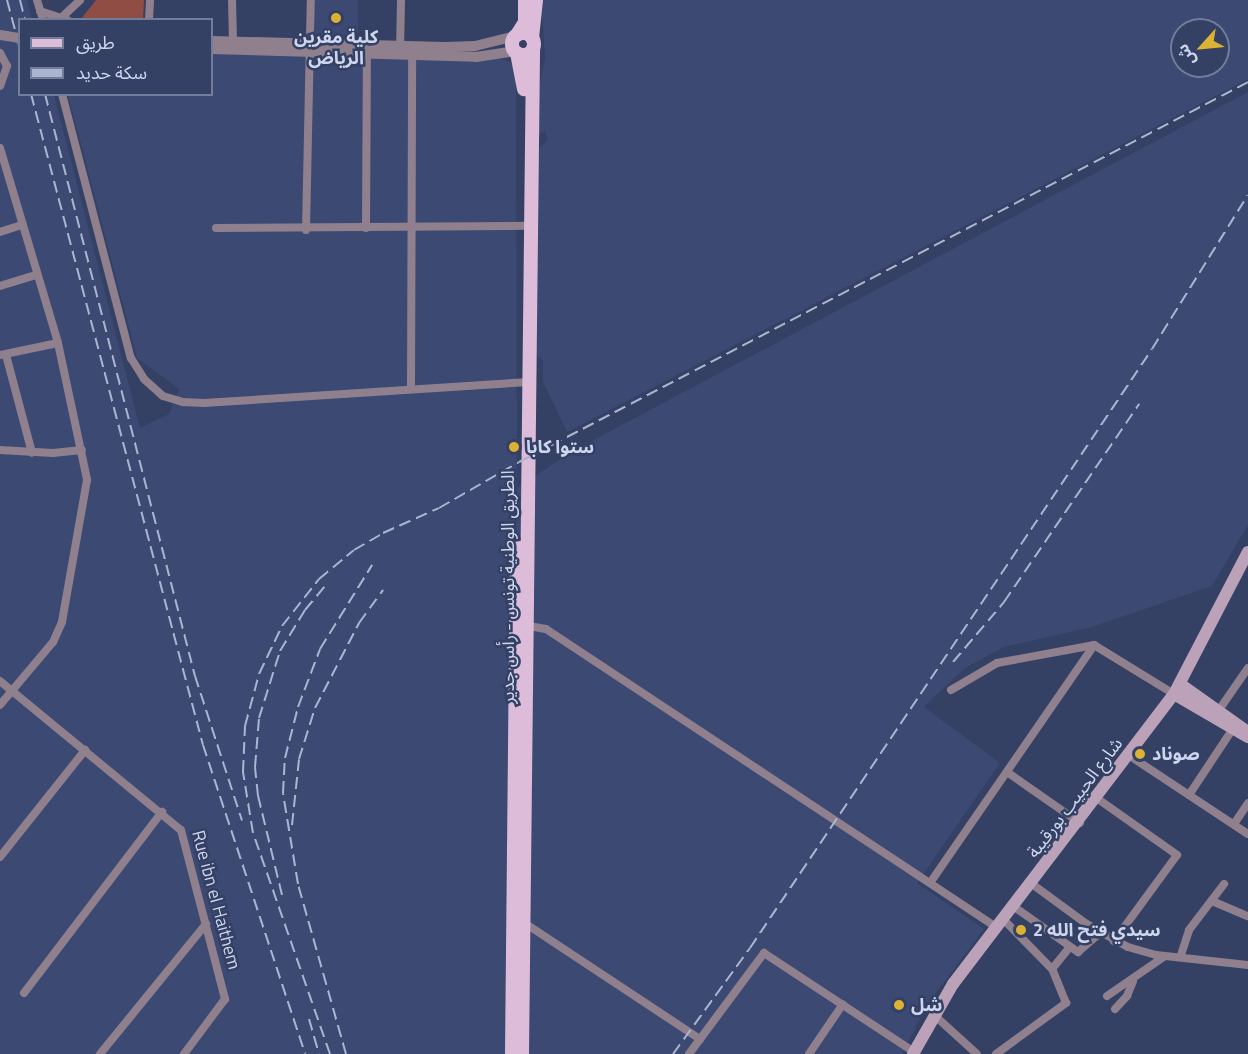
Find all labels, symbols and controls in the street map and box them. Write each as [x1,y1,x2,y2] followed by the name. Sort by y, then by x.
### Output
[329,11,343,25] marker: كلية مقرين الرياض
[18,18,213,96] legend
[1170,18,1230,78] north arrow
[294,27,378,70] place label: كلية مقرين الرياض
[76,29,115,56] text: طريق
[1170,40,1201,70] text: ش
[76,59,147,86] text: سكة حديد
[526,436,594,458] place label: ستوا كابا
[507,440,521,454] marker: ستوا كابا
[497,470,519,704] street label: الطريق الوطنية تونس - رأس جدير
[1023,734,1127,862] street label: شارع الحبيب بورقيبة
[1152,743,1200,765] place label: صوناد
[1133,747,1147,761] marker: صوناد
[187,828,245,972] street label: Rue ibn el Haithem
[1033,919,1161,941] place label: 2 سيدي فتح الله
[1014,923,1028,937] marker: 2 سيدي فتح الله
[911,994,942,1016] place label: شل
[892,998,906,1012] marker: شل

